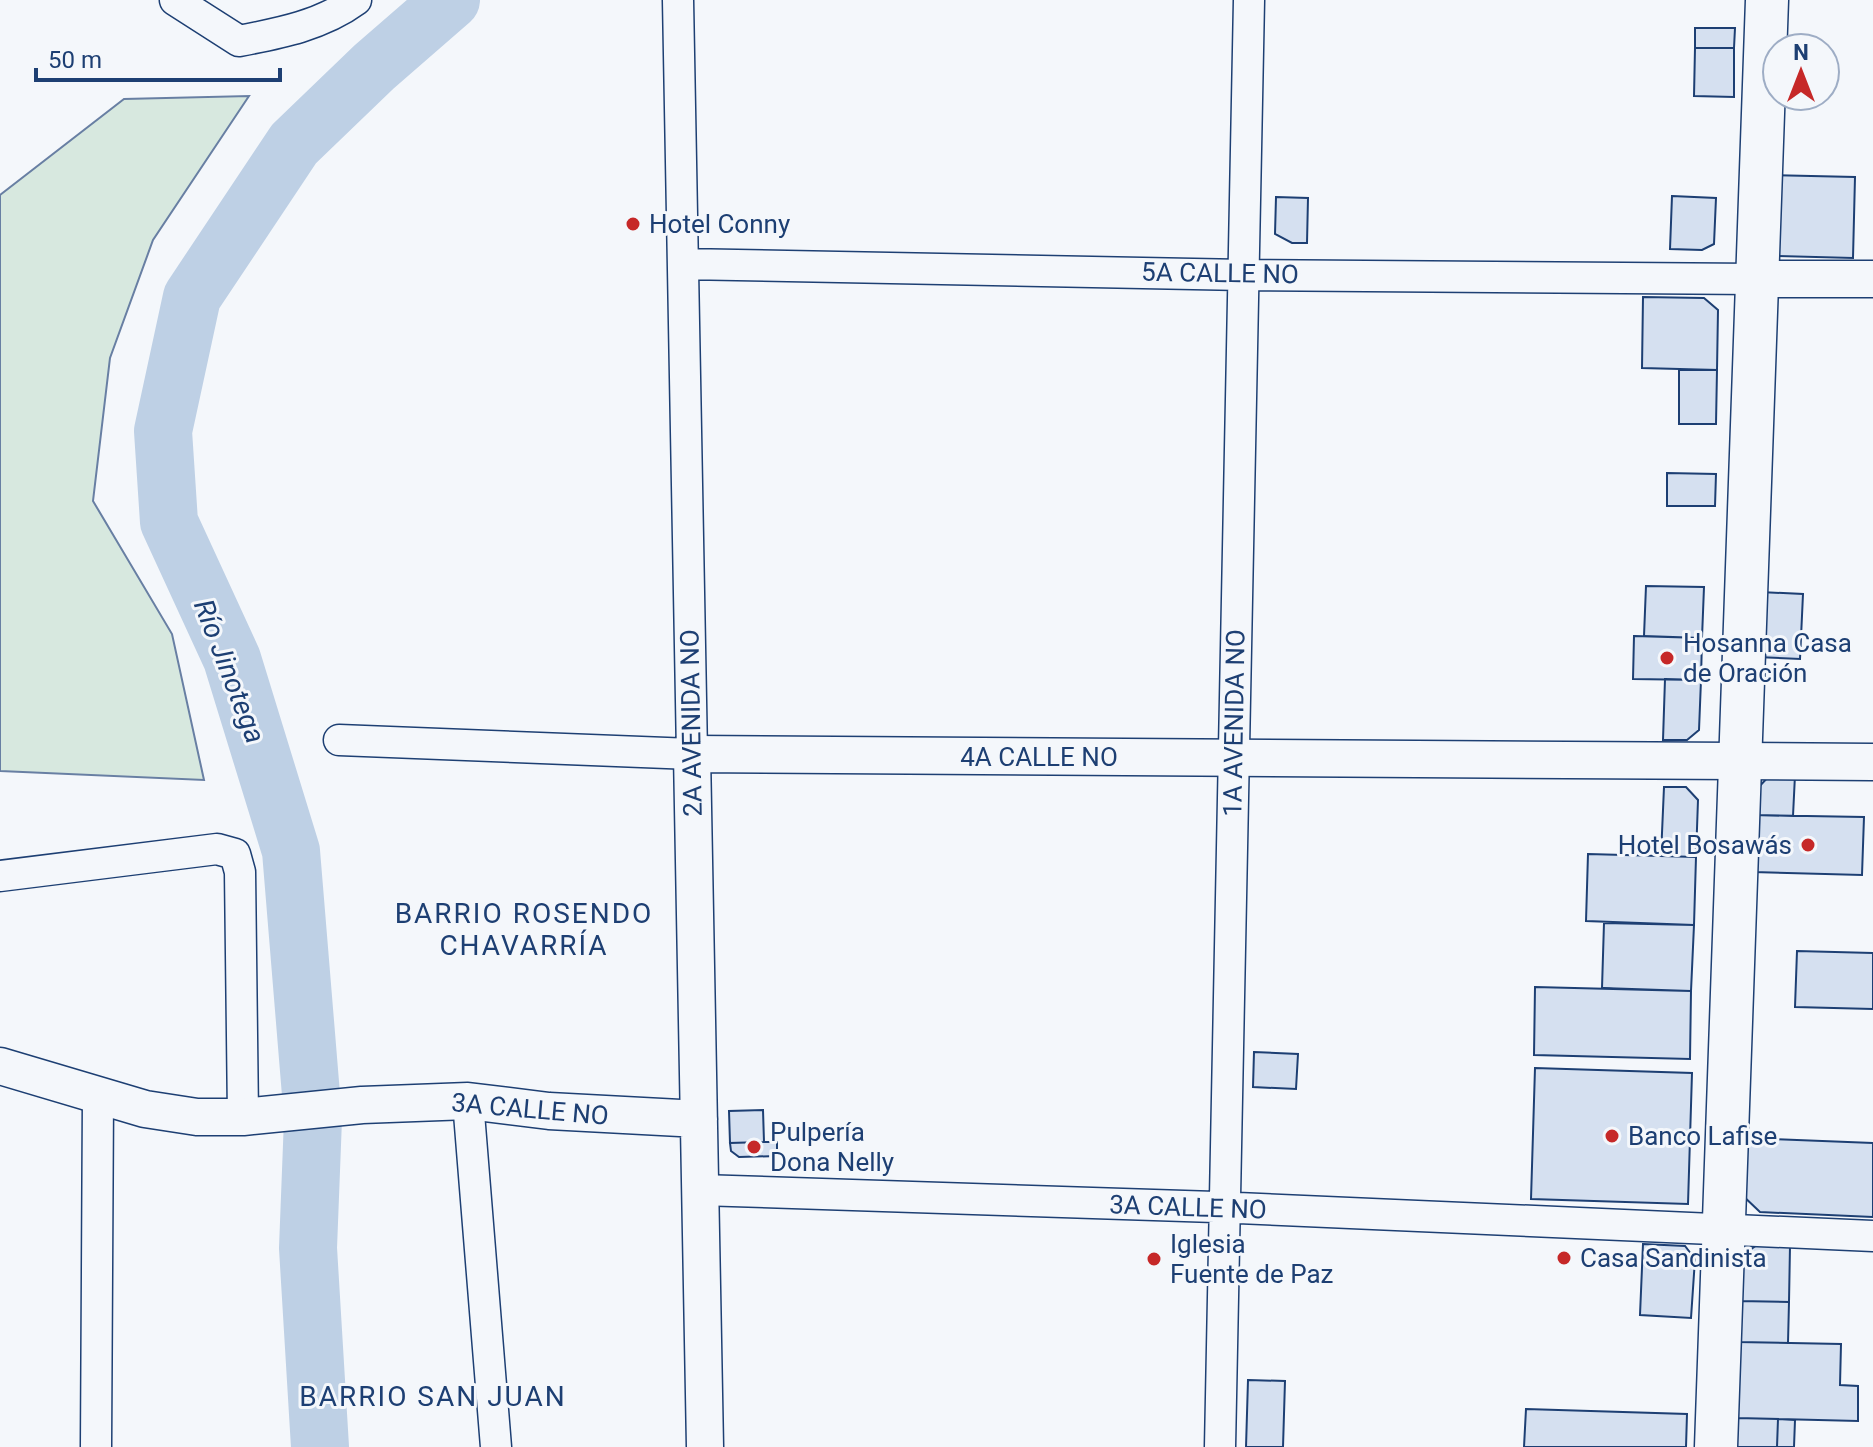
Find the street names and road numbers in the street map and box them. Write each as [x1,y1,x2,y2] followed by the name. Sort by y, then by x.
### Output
[1141,257,1299,289] street label: 5A CALLE NO
[674,629,708,817] street label: 2A AVENIDA NO
[1217,629,1251,817] street label: 1A AVENIDA NO
[960,742,1118,772] street label: 4A CALLE NO
[450,1087,610,1131] street label: 3A CALLE NO
[1109,1189,1267,1225] street label: 3A CALLE NO

